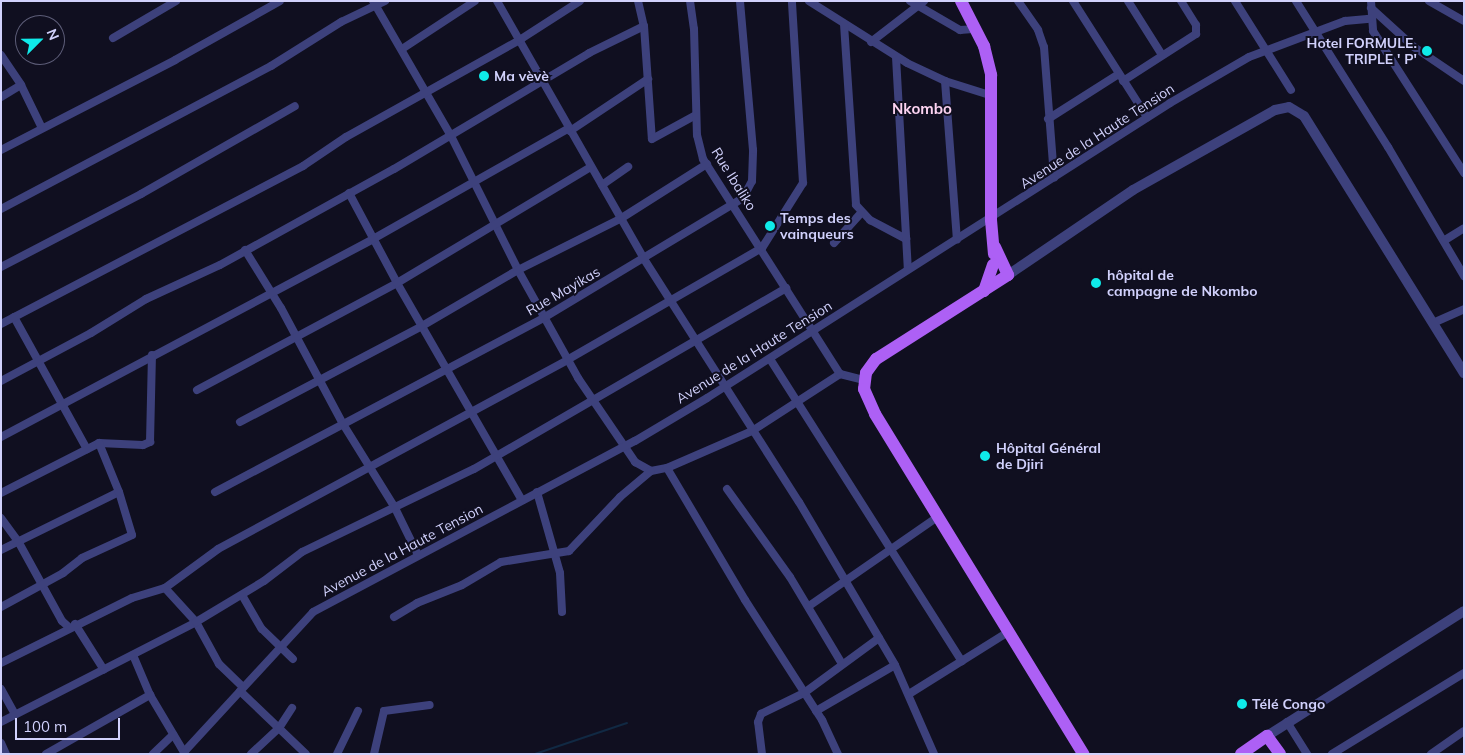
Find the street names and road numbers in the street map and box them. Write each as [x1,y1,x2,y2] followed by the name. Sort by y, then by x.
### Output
[1017,80,1177,192] street label: Avenue de la Haute Tension
[708,144,760,214] street label: Rue Ibaliko
[523,263,603,319] street label: Rue Mayikas
[673,297,835,407] street label: Avenue de la Haute Tension
[318,500,486,600] street label: Avenue de la Haute Tension

